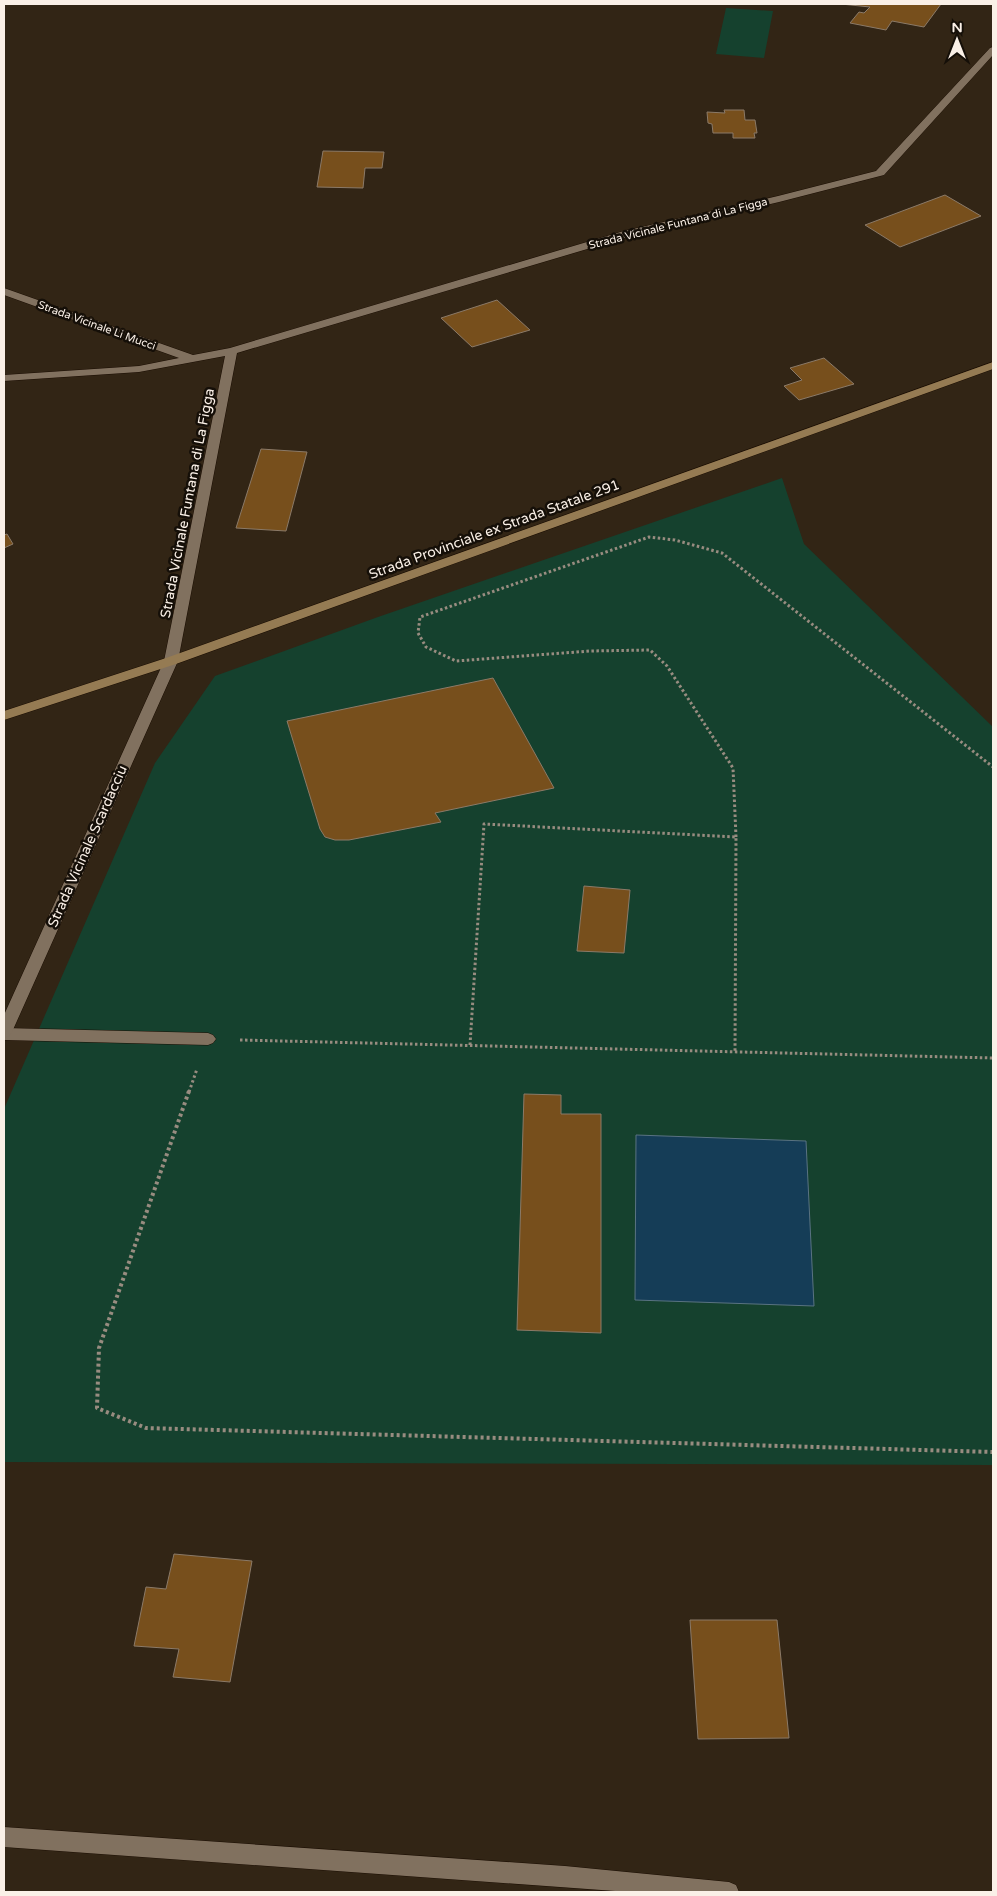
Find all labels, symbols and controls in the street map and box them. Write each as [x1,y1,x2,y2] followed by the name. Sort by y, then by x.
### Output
[932,15,982,65] north arrow
[951,19,963,36] text: N
[587,195,769,252] street label: Strada Vicinale Funtana di La Figga
[36,298,157,353] street label: Strada Vicinale Li Mucci
[157,387,218,619] street label: Strada Vicinale Funtana di La Figga
[366,476,622,583] street label: Strada Provinciale ex Strada Statale 291
[44,763,131,930] street label: Strada Vicinale Scardacciu

